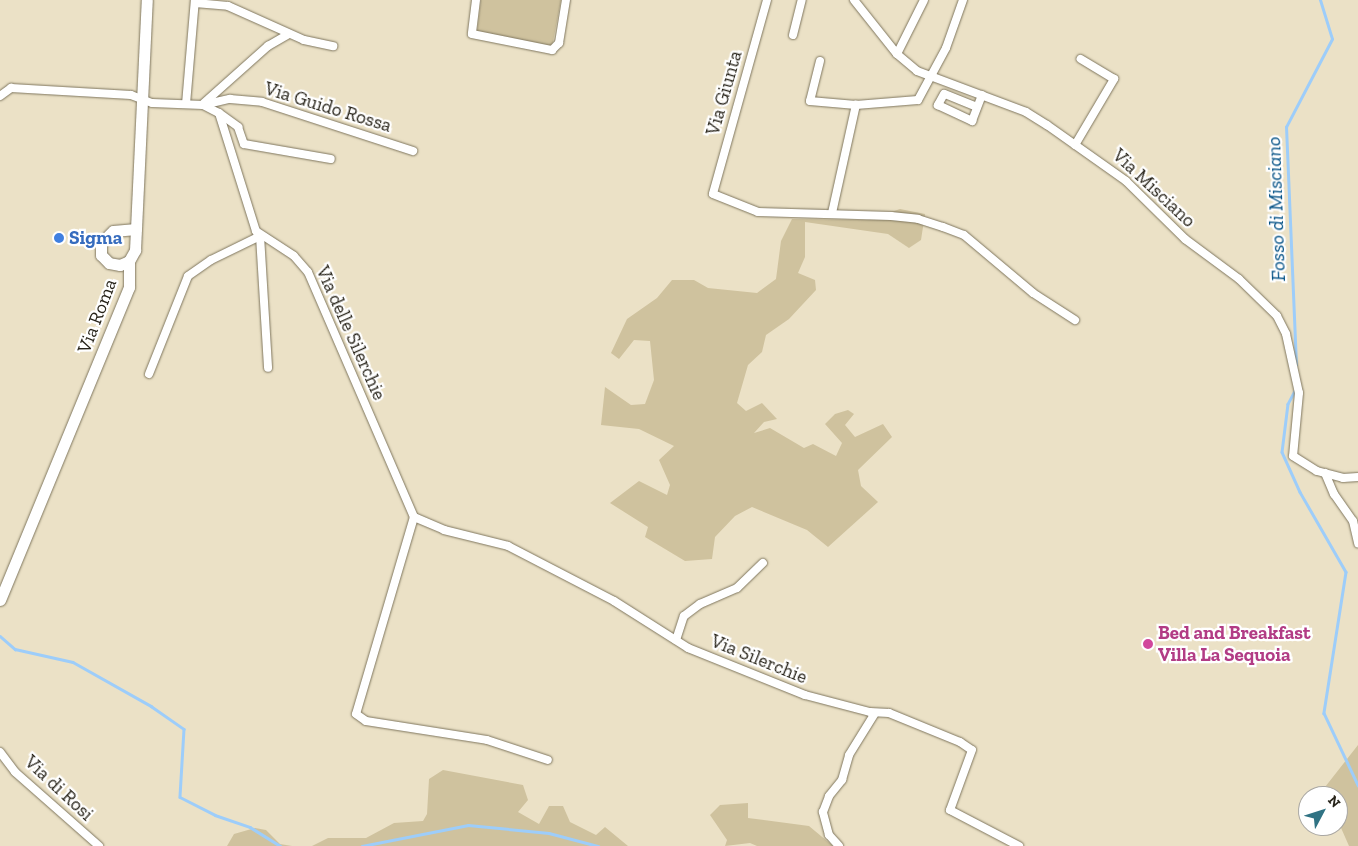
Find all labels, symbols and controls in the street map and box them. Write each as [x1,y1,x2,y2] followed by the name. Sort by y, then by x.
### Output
[701,48,747,138] street label: Via Giunta
[262,77,394,137] street label: Via Guido Rossa
[1261,136,1291,282] water label: Fosso di Misciano
[1108,144,1200,232] street label: Via Misciano
[69,227,122,249] place label: Sigma
[53,232,65,244] marker: Sigma
[311,262,391,404] street label: Via delle Silerchie
[72,276,122,356] street label: Via Roma
[1158,622,1311,666] place label: Bed and Breakfast Villa La Sequoia
[708,629,810,689] street label: Via Silerchie
[1142,638,1154,650] marker: Bed and Breakfast Villa La Sequoia
[20,750,98,826] street label: Via di Rosi
[1298,786,1348,836] north arrow
[1324,792,1344,811] text: N

